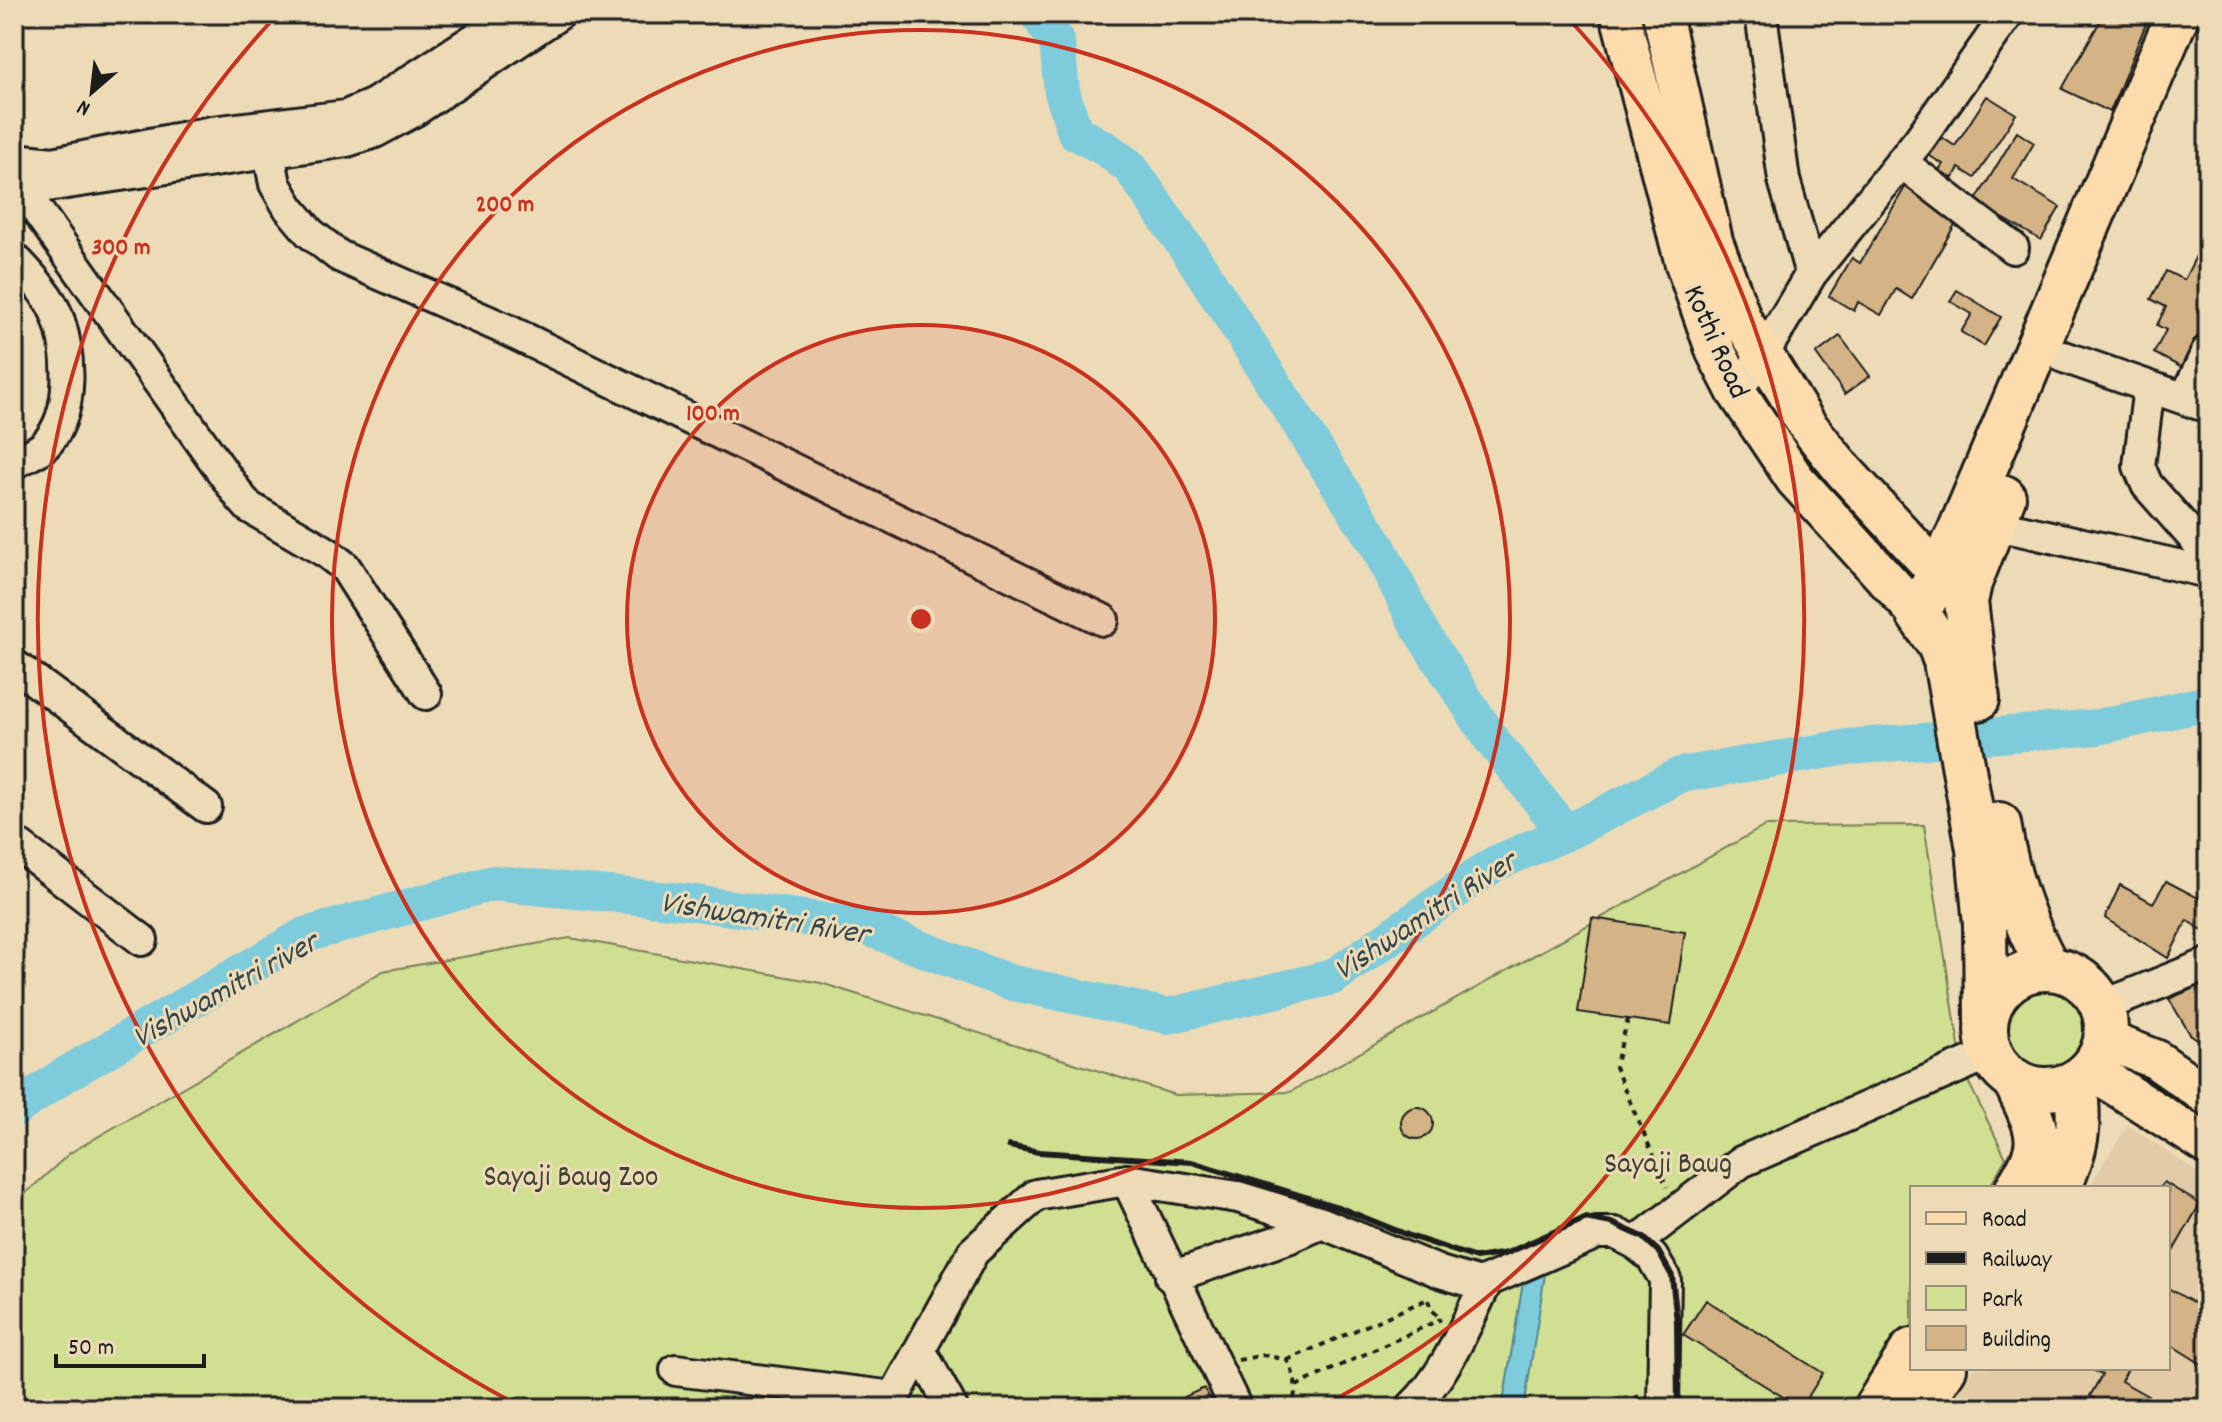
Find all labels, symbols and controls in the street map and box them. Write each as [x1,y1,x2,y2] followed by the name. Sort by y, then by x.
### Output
[52,52,132,132] north arrow
[72,90,96,123] text: N
[476,189,534,223] text: 200 m
[92,232,150,266] text: 300 m
[1670,279,1758,407] street label: Kothi Road
[686,398,740,432] text: 100 m
[907,605,935,633] centre of rings
[1326,840,1530,995] water label: Vishwamitri River
[657,882,875,961] water label: Vishwamitri River
[125,921,331,1063] water label: Vishwamitri river
[1604,1145,1732,1188] park label: Sayaji Baug
[484,1158,658,1201] park label: Sayaji Baug Zoo
[1910,1186,2170,1370] legend
[1982,1204,2027,1238] text: Road
[1982,1244,2053,1278] text: Railway
[1982,1284,2023,1318] text: Park
[56,1318,204,1368] scale bar
[1982,1324,2051,1358] text: Building
[68,1332,114,1366] text: 50 m

